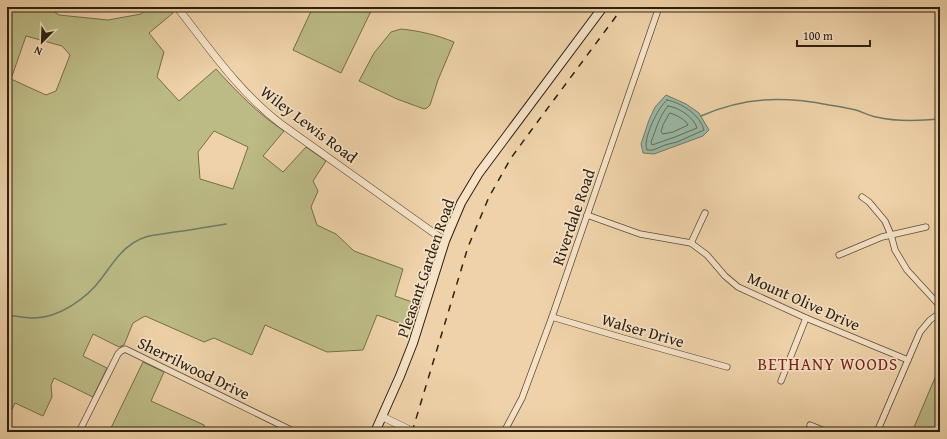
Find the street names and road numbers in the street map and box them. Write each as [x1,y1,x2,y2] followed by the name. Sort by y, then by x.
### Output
[255,79,363,169] street label: Wiley Lewis Road
[545,165,601,268] street label: Riverdale Road
[390,195,460,341] street label: Pleasant Garden Road
[744,265,864,337] street label: Mount Olive Drive
[599,307,687,353] street label: Walser Drive
[134,330,254,406] street label: Sherrilwood Drive

